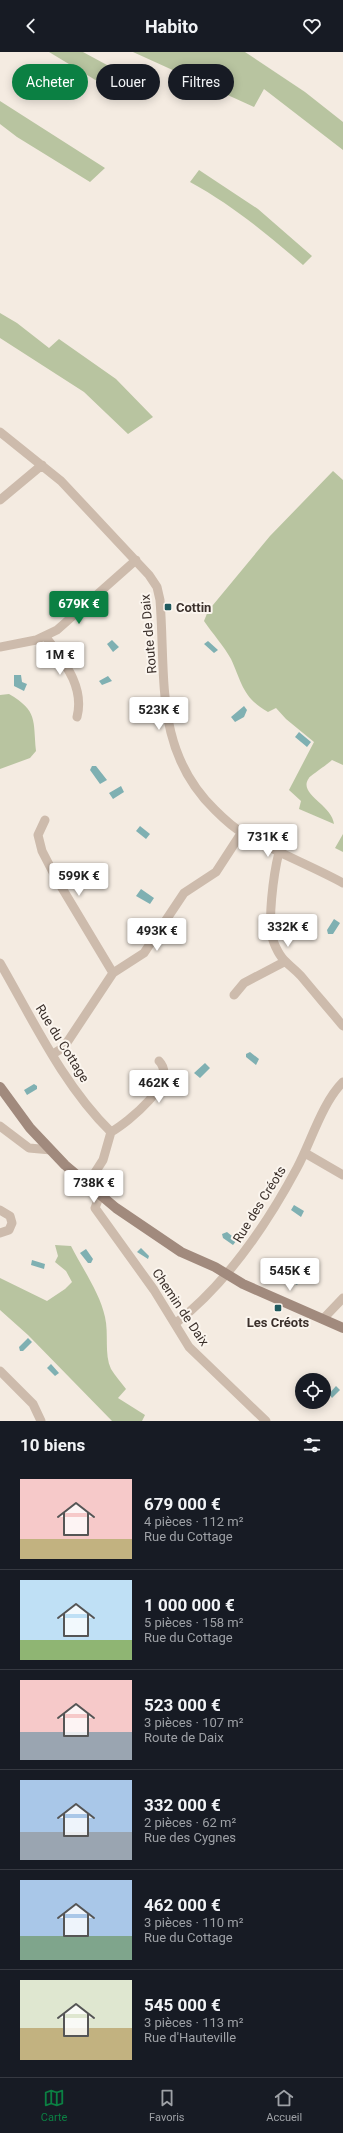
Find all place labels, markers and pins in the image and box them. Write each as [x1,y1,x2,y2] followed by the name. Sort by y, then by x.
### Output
[46,591,112,625] pin: 679K €
[176,600,211,615] place label: Cottin
[163,602,173,612] marker: Cottin
[36,642,84,676] pin: 1M €
[126,697,192,731] pin: 523K €
[235,824,301,858] pin: 731K €
[46,863,112,897] pin: 599K €
[255,914,321,948] pin: 332K €
[124,918,190,952] pin: 493K €
[126,1070,192,1104] pin: 462K €
[61,1170,127,1204] pin: 738K €
[257,1258,323,1292] pin: 545K €
[273,1303,283,1313] marker: Les Créots
[247,1315,310,1330] place label: Les Créots

